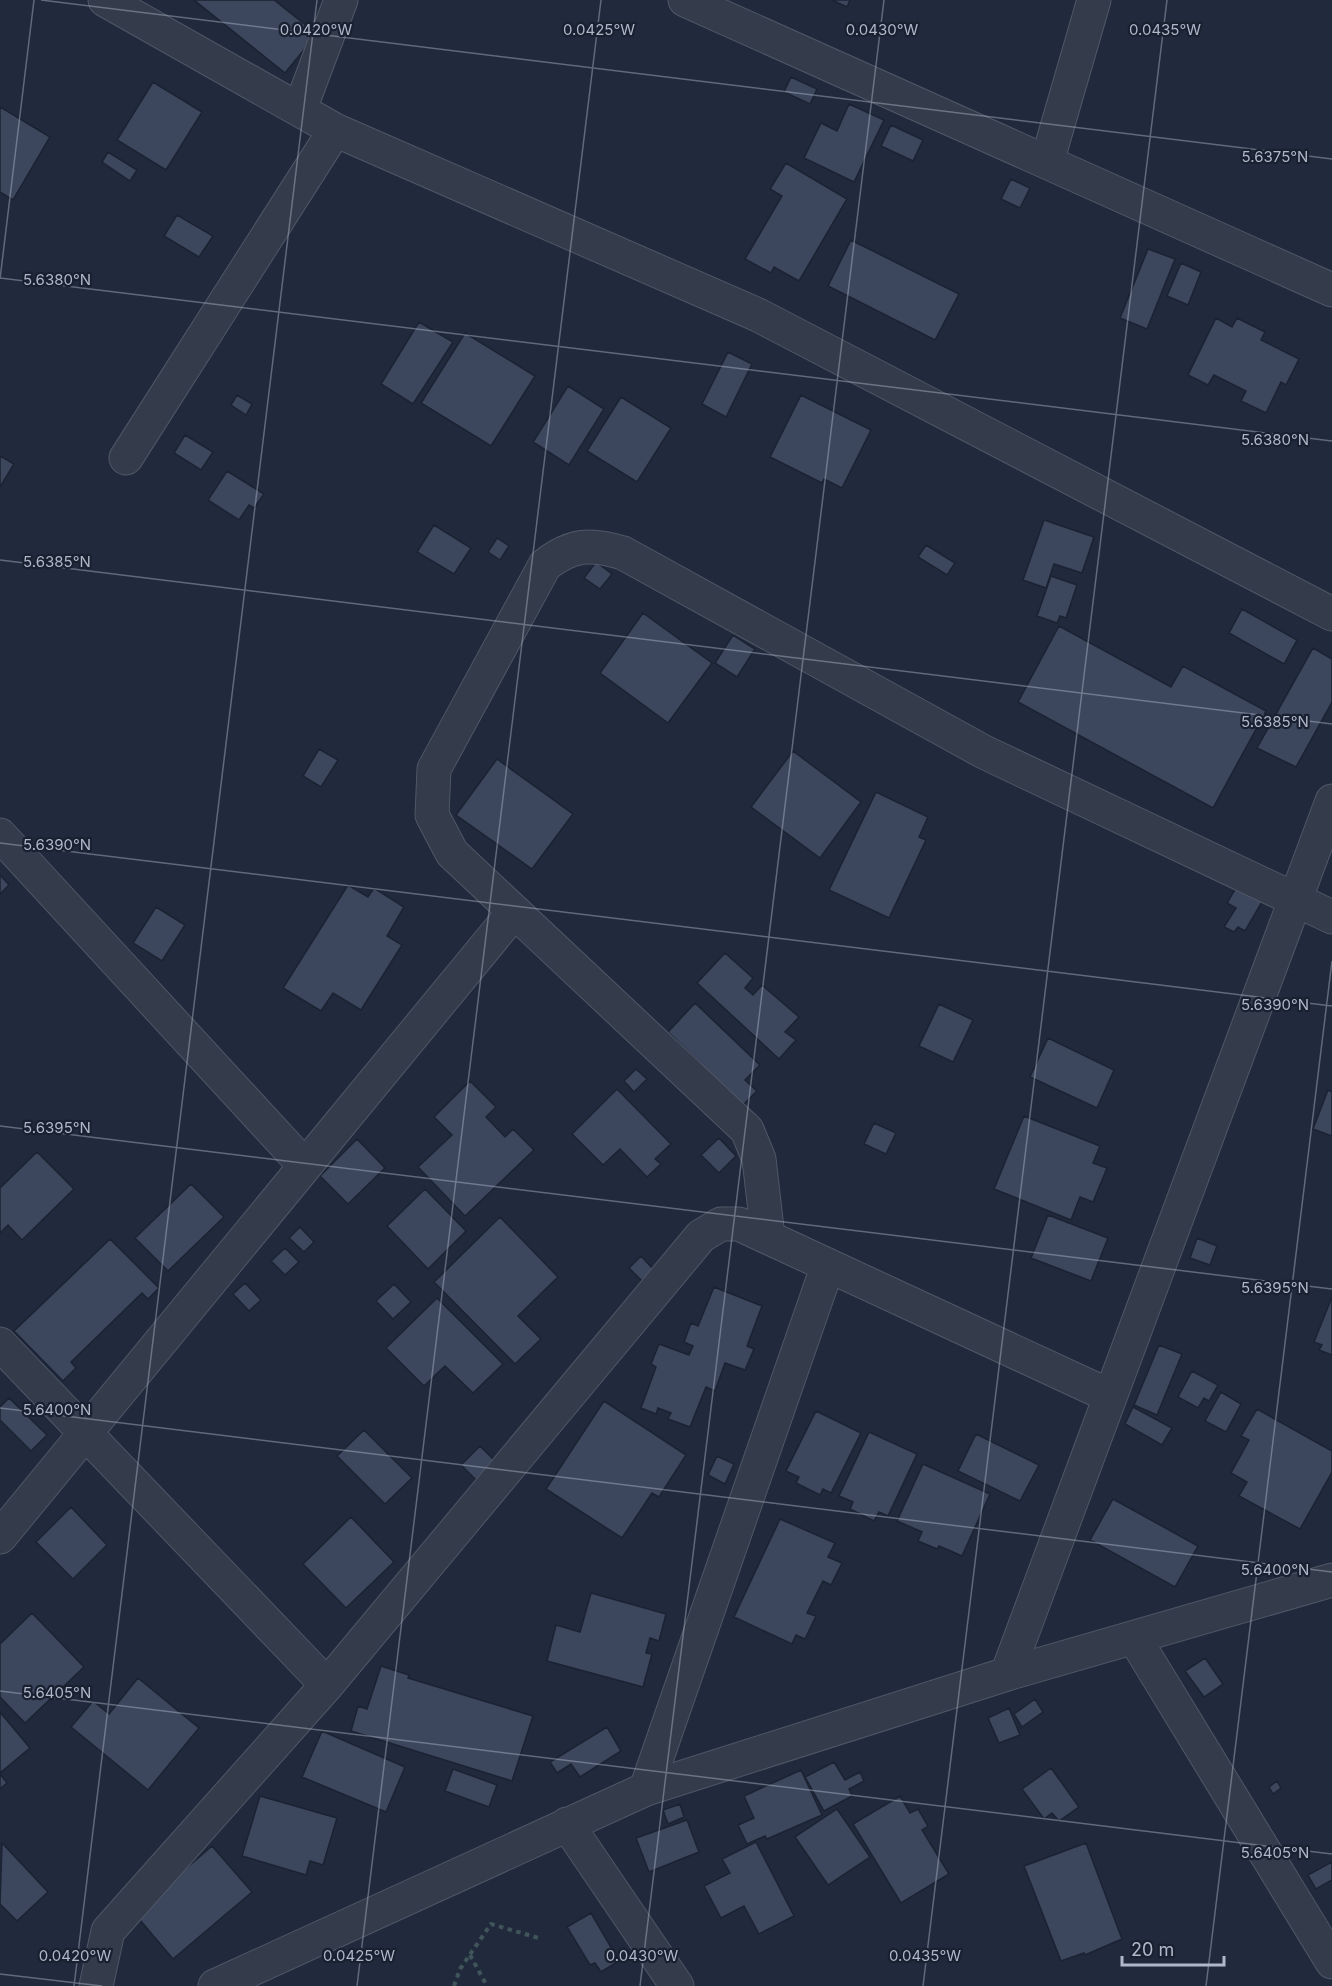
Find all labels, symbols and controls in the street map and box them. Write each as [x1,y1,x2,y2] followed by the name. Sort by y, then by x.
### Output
[280,20,352,39] text: 0.0420°W
[563,20,635,39] text: 0.0425°W
[846,20,918,39] text: 0.0430°W
[1129,20,1201,39] text: 0.0435°W
[1242,147,1308,166] text: 5.6375°N
[23,270,91,289] text: 5.6380°N
[1241,430,1309,449] text: 5.6380°N
[23,552,91,571] text: 5.6385°N
[1241,712,1309,731] text: 5.6385°N
[23,835,91,854] text: 5.6390°N
[1241,995,1309,1014] text: 5.6390°N
[23,1118,91,1137] text: 5.6395°N
[1241,1278,1309,1297] text: 5.6395°N
[23,1400,91,1419] text: 5.6400°N
[1241,1560,1309,1579] text: 5.6400°N
[23,1683,91,1702] text: 5.6405°N
[1241,1843,1309,1862] text: 5.6405°N
[1122,1929,1224,1967] scale bar
[1131,1939,1174,1960] text: 20 m
[39,1946,111,1965] text: 0.0420°W
[323,1946,395,1965] text: 0.0425°W
[606,1946,678,1965] text: 0.0430°W
[889,1946,961,1965] text: 0.0435°W

